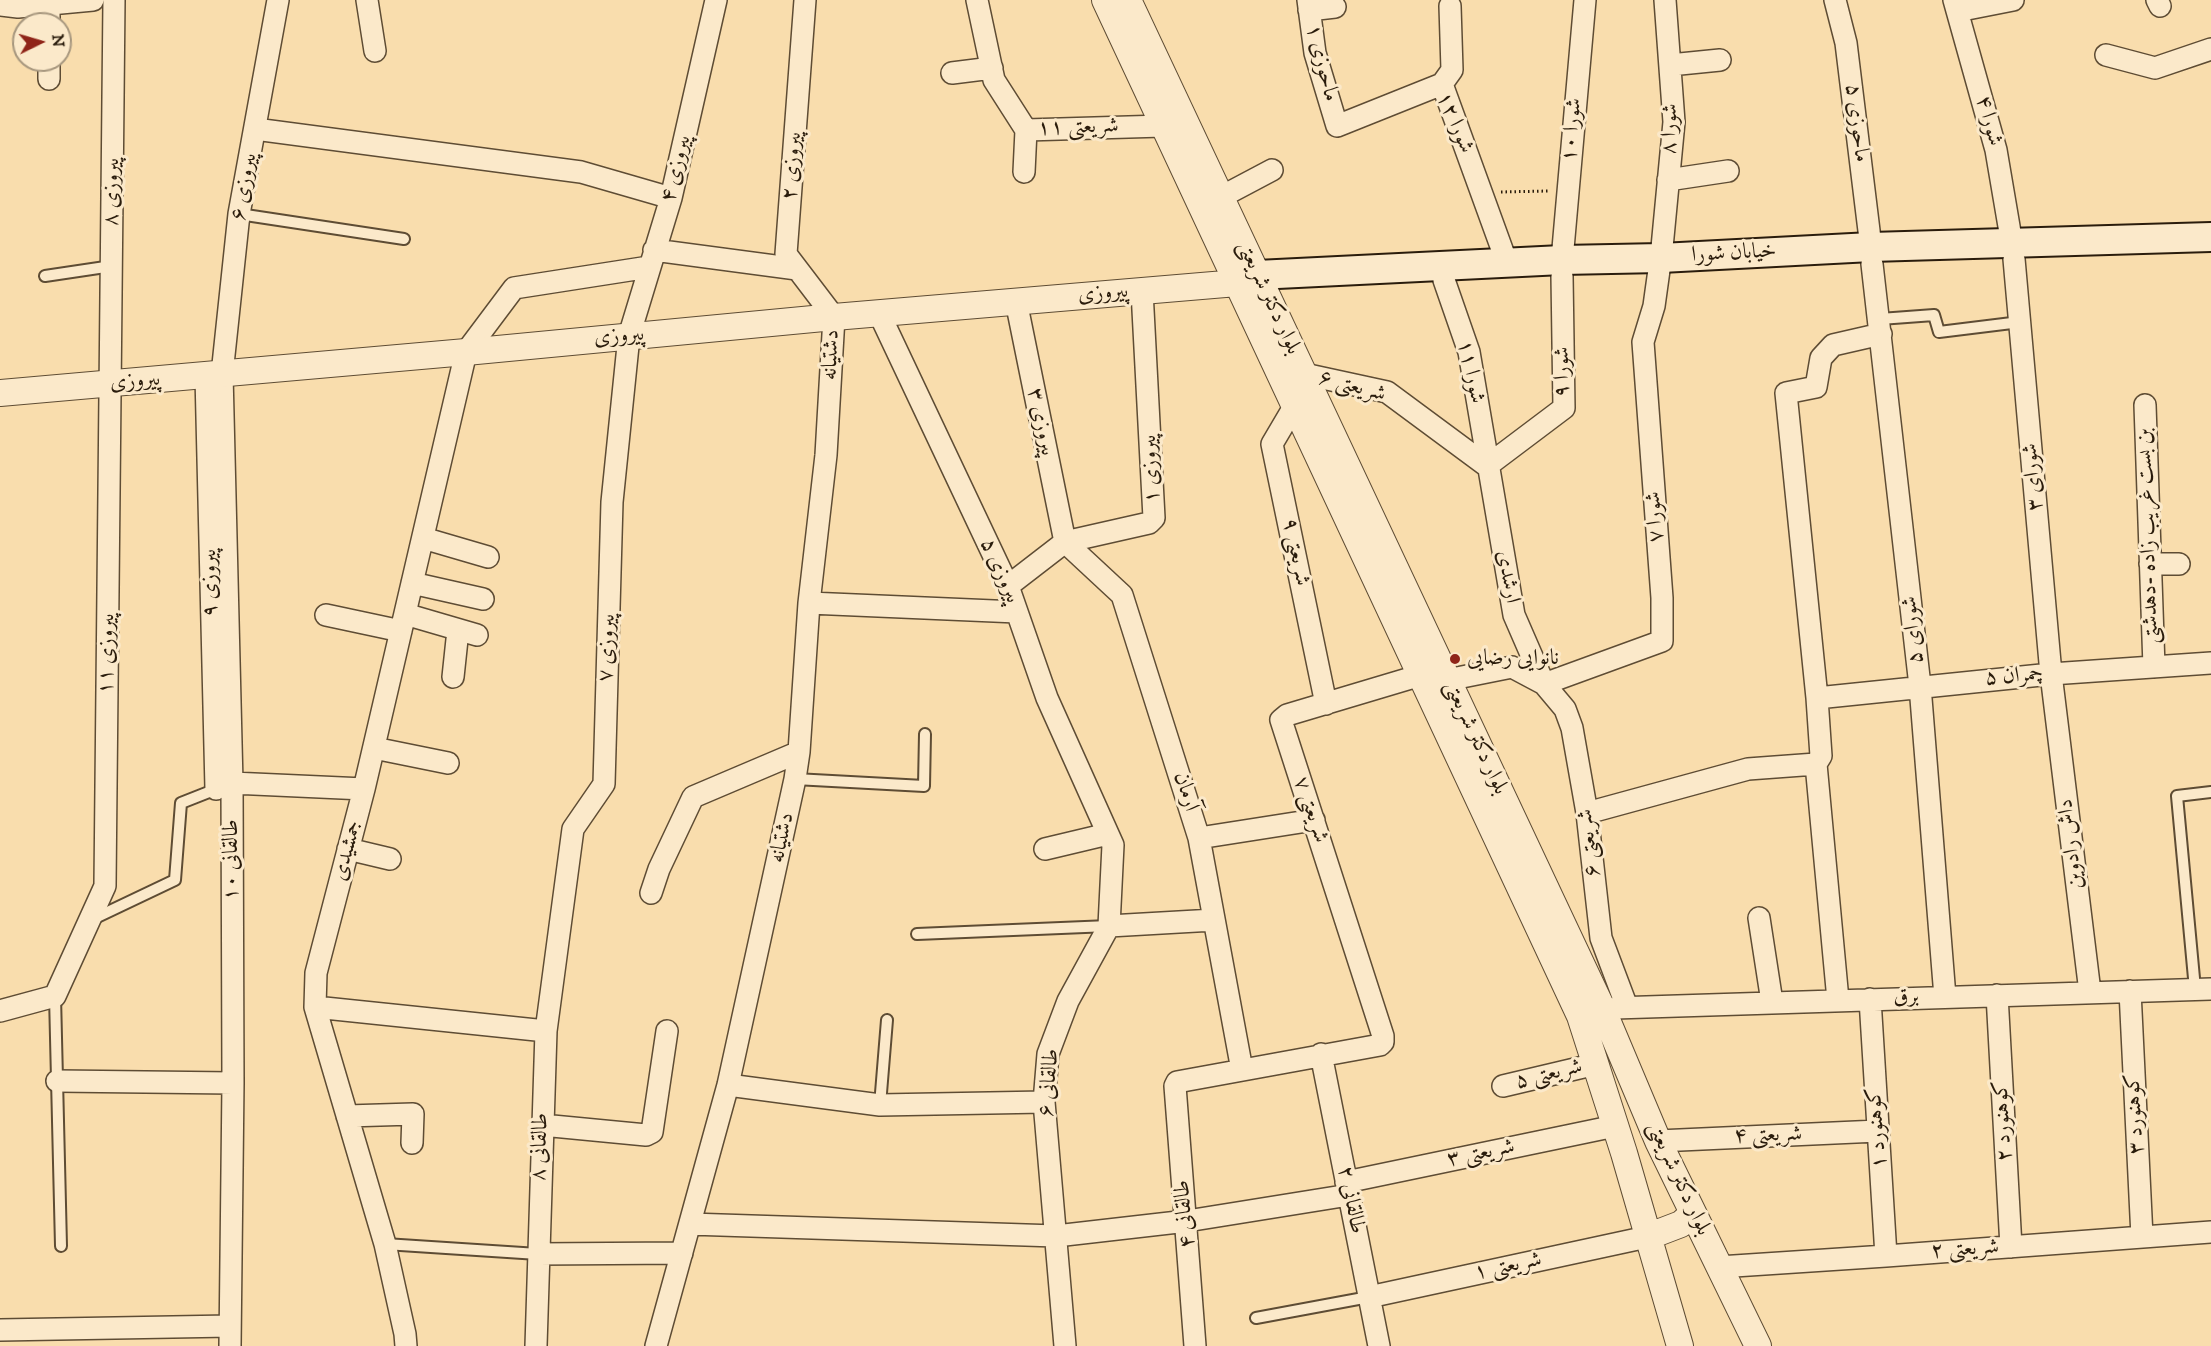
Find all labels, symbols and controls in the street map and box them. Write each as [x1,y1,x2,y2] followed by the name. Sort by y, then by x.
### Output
[12,12,72,72] north arrow
[1299,22,1343,104] street label: ماحوزی ۱
[47,33,68,48] text: N
[1838,82,1874,164] street label: ماحوزی ۵
[1429,88,1479,158] street label: شورا ۱۲
[1969,93,2007,149] street label: شورا ۴
[1557,97,1589,163] street label: شورا ۱۰
[1657,103,1685,155] street label: شورا ۸
[1037,113,1119,143] street label: شریعتی ۱۱
[777,131,809,201] street label: پیروزی ۲
[656,133,698,205] street label: پیروزی ۴
[226,151,264,223] street label: پیروزی ۶
[99,158,127,226] street label: پیروزی ۸
[1230,237,1306,359] street label: بلوار دکتر شریعتی
[1691,239,1777,269] street label: خیابان شورا
[1077,279,1129,309] street label: پیروزی
[593,322,645,352] street label: پیروزی
[817,329,847,381] street label: دشتیانه
[1450,338,1490,406] street label: شورا ۱۱
[1550,346,1576,398] street label: شورا ۹
[1316,365,1388,409] street label: شریعتی ۶
[109,367,161,397] street label: پیروزی
[1020,386,1060,458] street label: پیروزی ۳
[2132,428,2166,644] street label: بن بست غریب زاده -دهدشتی
[1137,434,1167,504] street label: پیروزی ۱
[2018,442,2050,512] street label: شورای ۳
[1641,491,1671,543] street label: شورا ۷
[1275,516,1315,588] street label: شریعتی ۹
[973,534,1025,608] street label: پیروزی ۵
[197,549,225,617] street label: پیروزی ۹
[1489,549,1525,605] street label: ارشدی
[1897,595,1931,665] street label: شورای ۵
[94,613,122,695] street label: پیروزی ۱۱
[594,613,622,683] street label: پیروزی ۷
[1467,646,1559,672] place label: نانوایی رضایی
[1448,652,1462,666] marker: نانوایی رضایی
[1984,661,2044,693] street label: چمران ۵
[1437,677,1513,799] street label: بلوار دکتر شریعتی
[1166,769,1204,815] street label: آرمان
[1286,773,1334,847] street label: شریعتی ۷
[2053,797,2091,891] street label: داش رادوین
[1573,808,1607,878] street label: شریعتی ۶
[765,810,801,866] street label: دشتیانه
[327,818,369,884] street label: جمشیدی
[219,819,245,901] street label: طالقانی ۱۰
[1893,984,1919,1012] street label: برق
[1034,1048,1066,1118] street label: طالقانی ۶
[1513,1054,1585,1096] street label: شریعتی ۵
[2121,1073,2151,1155] street label: کوهنورد ۳
[1989,1080,2019,1162] street label: کوهنورد ۲
[1862,1087,1894,1169] street label: کوهنورد ۱
[527,1112,555,1182] street label: طالقانی ۸
[1640,1118,1716,1240] street label: بلوار دکتر شریعتی
[1733,1122,1803,1150] street label: شریعتی ۴
[1445,1134,1517,1174] street label: شریعتی ۳
[1331,1164,1369,1236] street label: طالقانی ۲
[1170,1179,1202,1249] street label: طالقانی ۴
[1930,1234,2000,1266] street label: شریعتی ۲
[1472,1247,1544,1287] street label: شریعتی ۱

